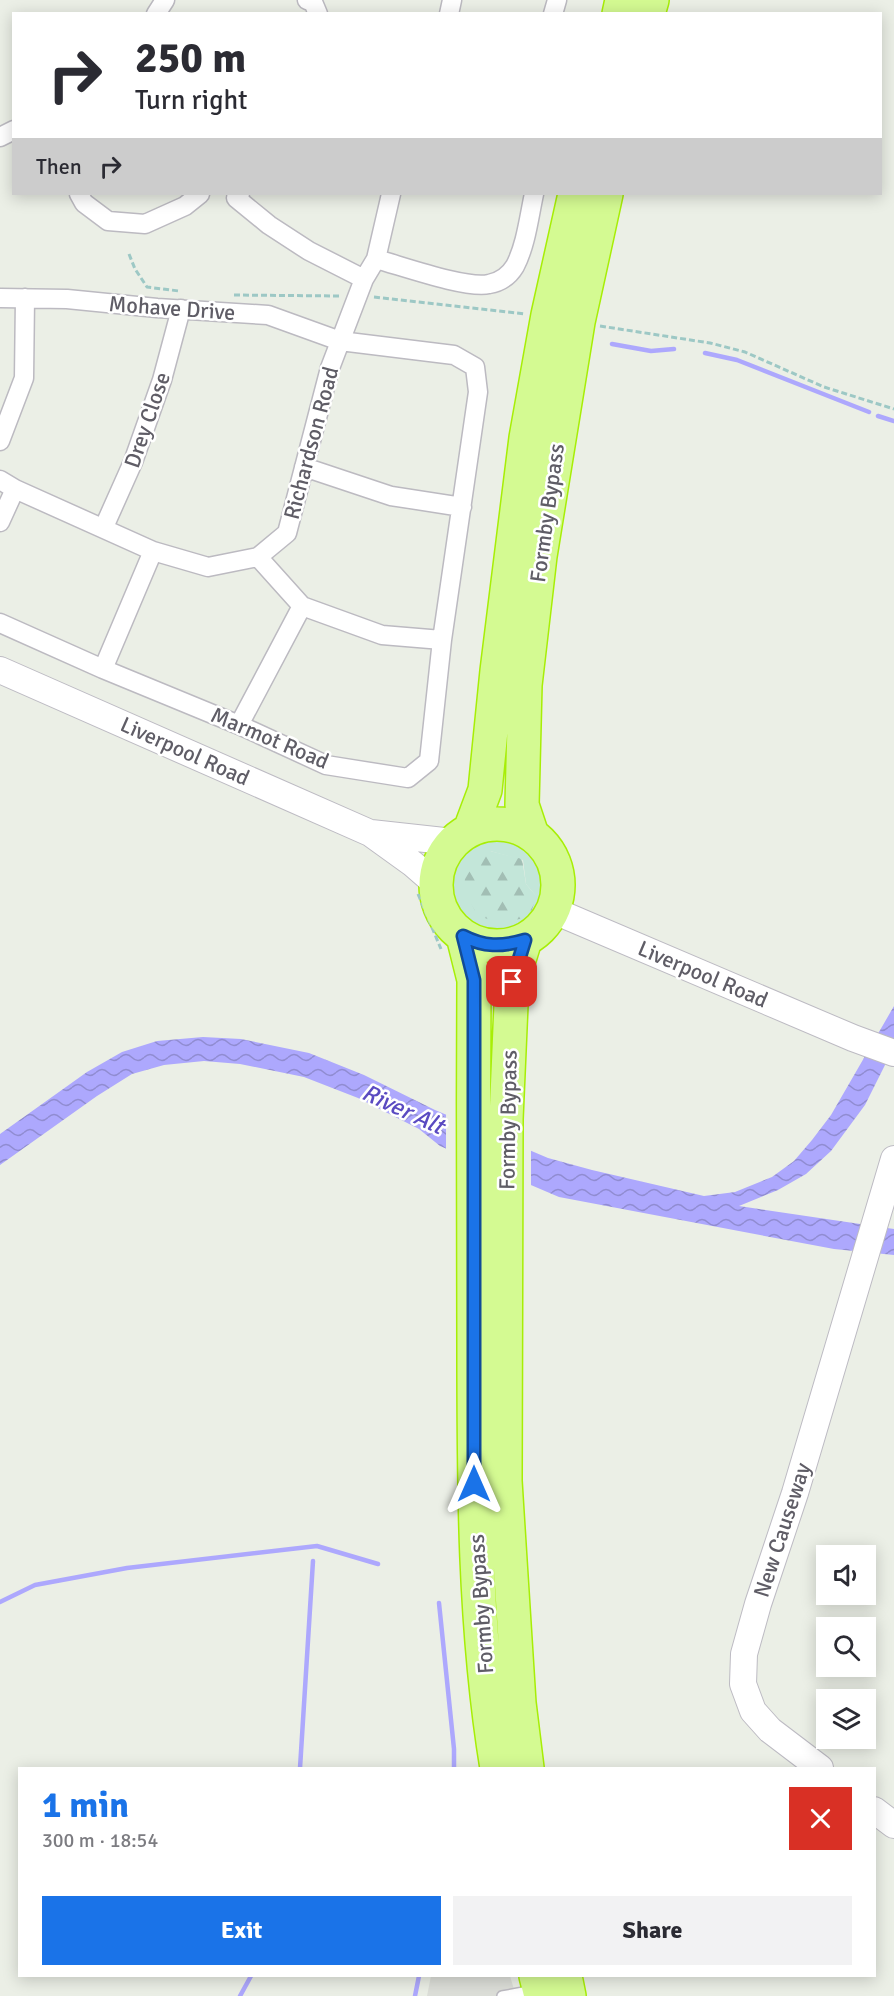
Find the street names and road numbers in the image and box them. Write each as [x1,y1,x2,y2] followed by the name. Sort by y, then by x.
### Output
[108,290,236,326] street label: Mohave Drive
[278,364,344,522] street label: Richardson Road
[118,369,176,471] street label: Drey Close
[524,442,570,584] street label: Formby Bypass
[207,701,333,775] street label: Marmot Road
[116,710,254,792] street label: Liverpool Road
[634,934,772,1014] street label: Liverpool Road
[493,1050,523,1190] street label: Formby Bypass
[748,1459,817,1601] street label: New Causeway
[463,1533,499,1675] street label: Formby Bypass

